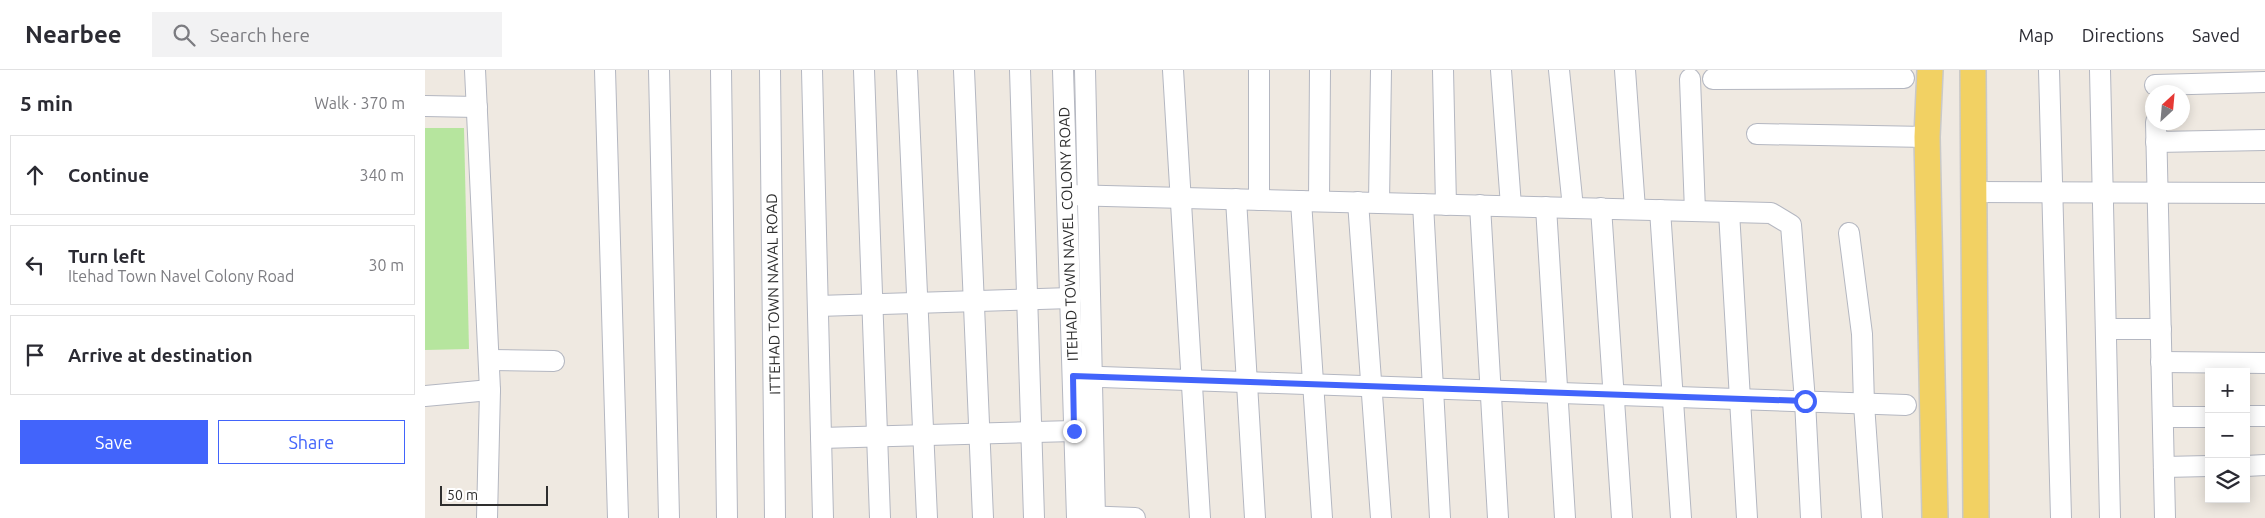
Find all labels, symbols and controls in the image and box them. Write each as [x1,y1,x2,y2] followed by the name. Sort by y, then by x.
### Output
[152,12,502,57] search box
[25,21,122,48] text: Nearbee
[170,21,198,49] icon: search
[210,24,310,46] text: Search here
[2018,25,2054,45] text: Map
[2082,25,2164,45] text: Directions
[2192,25,2240,45] text: Saved
[2145,85,2190,130] north arrow
[20,91,73,115] text: 5 min
[314,94,405,112] text: Walk · 370 m
[1055,106,1081,362] street label: ITEHAD TOWN NAVEL COLONY ROAD
[21,161,49,189] icon: ahead
[68,164,149,186] text: Continue
[359,166,404,184] text: 340 m
[763,193,783,395] street label: ITTEHAD TOWN NAVAL ROAD
[68,245,146,267] text: Turn left
[21,251,49,279] icon: left
[368,256,404,274] text: 30 m
[68,267,294,285] text: Itehad Town Navel Colony Road
[21,341,49,369] icon: arrive
[68,344,253,366] text: Arrive at destination
[2205,368,2250,503] map controls
[2205,368,2250,413] button: +
[1794,390,1817,413] route start
[2205,413,2250,458] button: −
[20,420,208,464] button: Save
[218,420,405,464] button: Share
[1063,420,1086,443] route end
[2205,458,2250,503] button: layers
[440,483,547,506] scale bar
[447,487,478,503] text: 50 m

